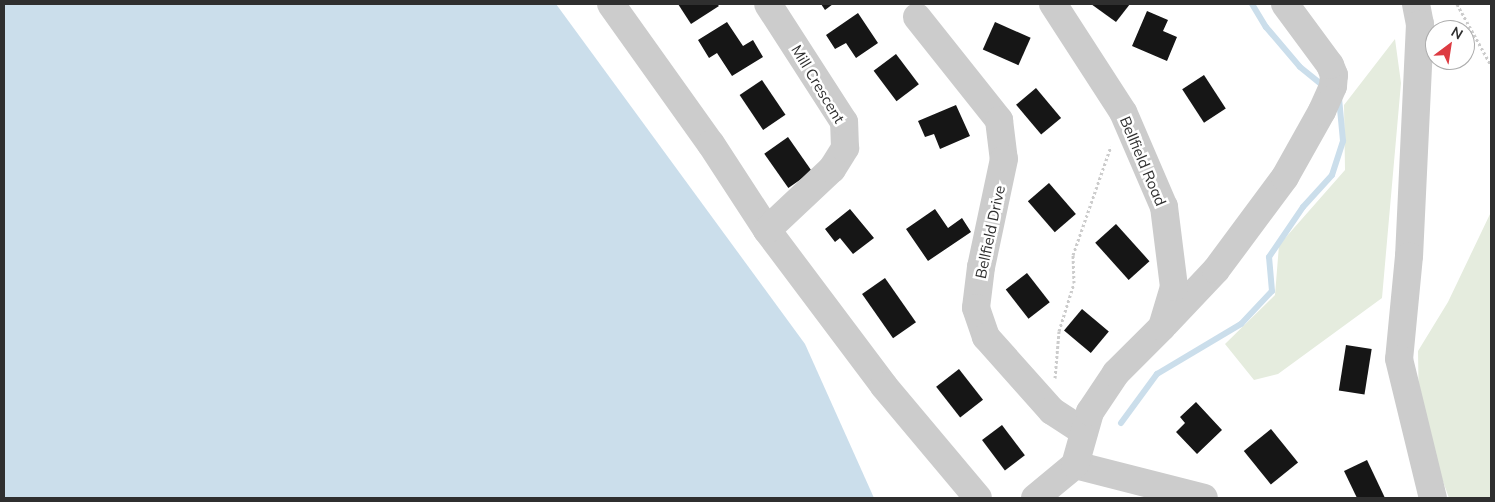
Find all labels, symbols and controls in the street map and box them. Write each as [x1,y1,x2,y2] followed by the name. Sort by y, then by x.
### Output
[1425,20,1475,70] north arrow
[1448,23,1466,43] text: N
[788,42,848,126] street label: Mill Crescent
[1116,114,1170,208] street label: Bellfield Road
[971,184,1009,280] street label: Bellfield Drive

